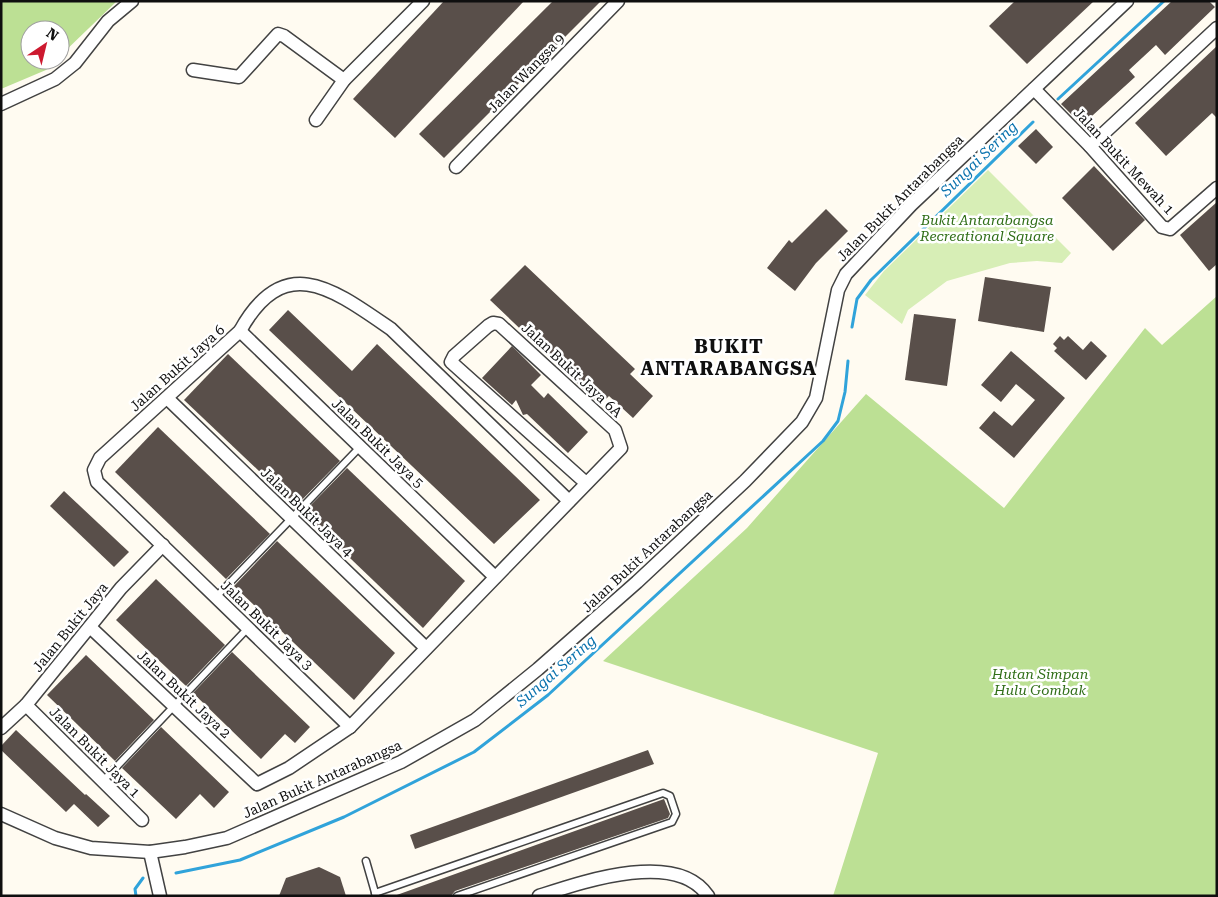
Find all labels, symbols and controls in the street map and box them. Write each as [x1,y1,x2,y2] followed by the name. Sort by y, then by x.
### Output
[20,20,70,70] north arrow
[43,25,62,44] text: N
[484,30,568,116] street label: Jalan Wangsa 9
[1070,104,1178,218] street label: Jalan Bukit Mewah 1
[936,118,1021,201] water label: Sungai Sering
[834,131,967,264] street label: Jalan Bukit Antarabangsa
[919,212,1054,244] park label: Bukit Antarabangsa Recreational Square
[519,319,626,421] street label: Jalan Bukit Jaya 6A
[127,321,228,415] street label: Jalan Bukit Jaya 6
[641,335,817,380] district label: BUKIT ANTARABANGSA
[329,395,427,491] street label: Jalan Bukit Jaya 5
[258,464,356,560] street label: Jalan Bukit Jaya 4
[579,486,716,616] street label: Jalan Bukit Antarabangsa
[218,577,316,673] street label: Jalan Bukit Jaya 3
[29,579,111,675] street label: Jalan Bukit Jaya
[512,631,600,711] water label: Sungai Sering
[134,647,234,741] street label: Jalan Bukit Jaya 2
[991,666,1089,698] park label: Hutan Simpan Hulu Gombak
[46,703,144,801] street label: Jalan Bukit Jaya 1
[240,737,404,821] street label: Jalan Bukit Antarabangsa

